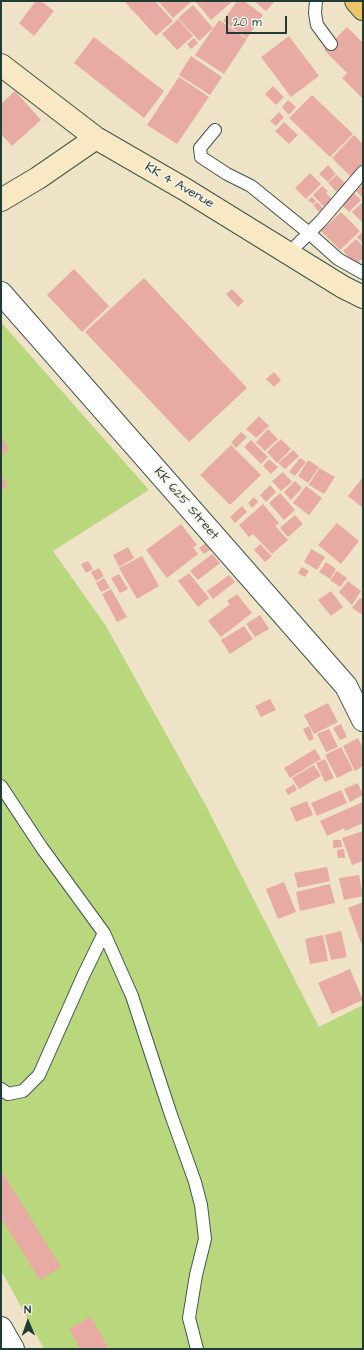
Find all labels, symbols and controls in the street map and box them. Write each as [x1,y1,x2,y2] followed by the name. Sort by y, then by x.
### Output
[228,8,289,34] scale bar
[233,14,262,31] text: 20 m
[142,160,216,212] street label: KK 4 Avenue
[150,465,222,543] street label: KK 625 Street
[8,1302,48,1342] north arrow
[24,1302,31,1317] text: N

